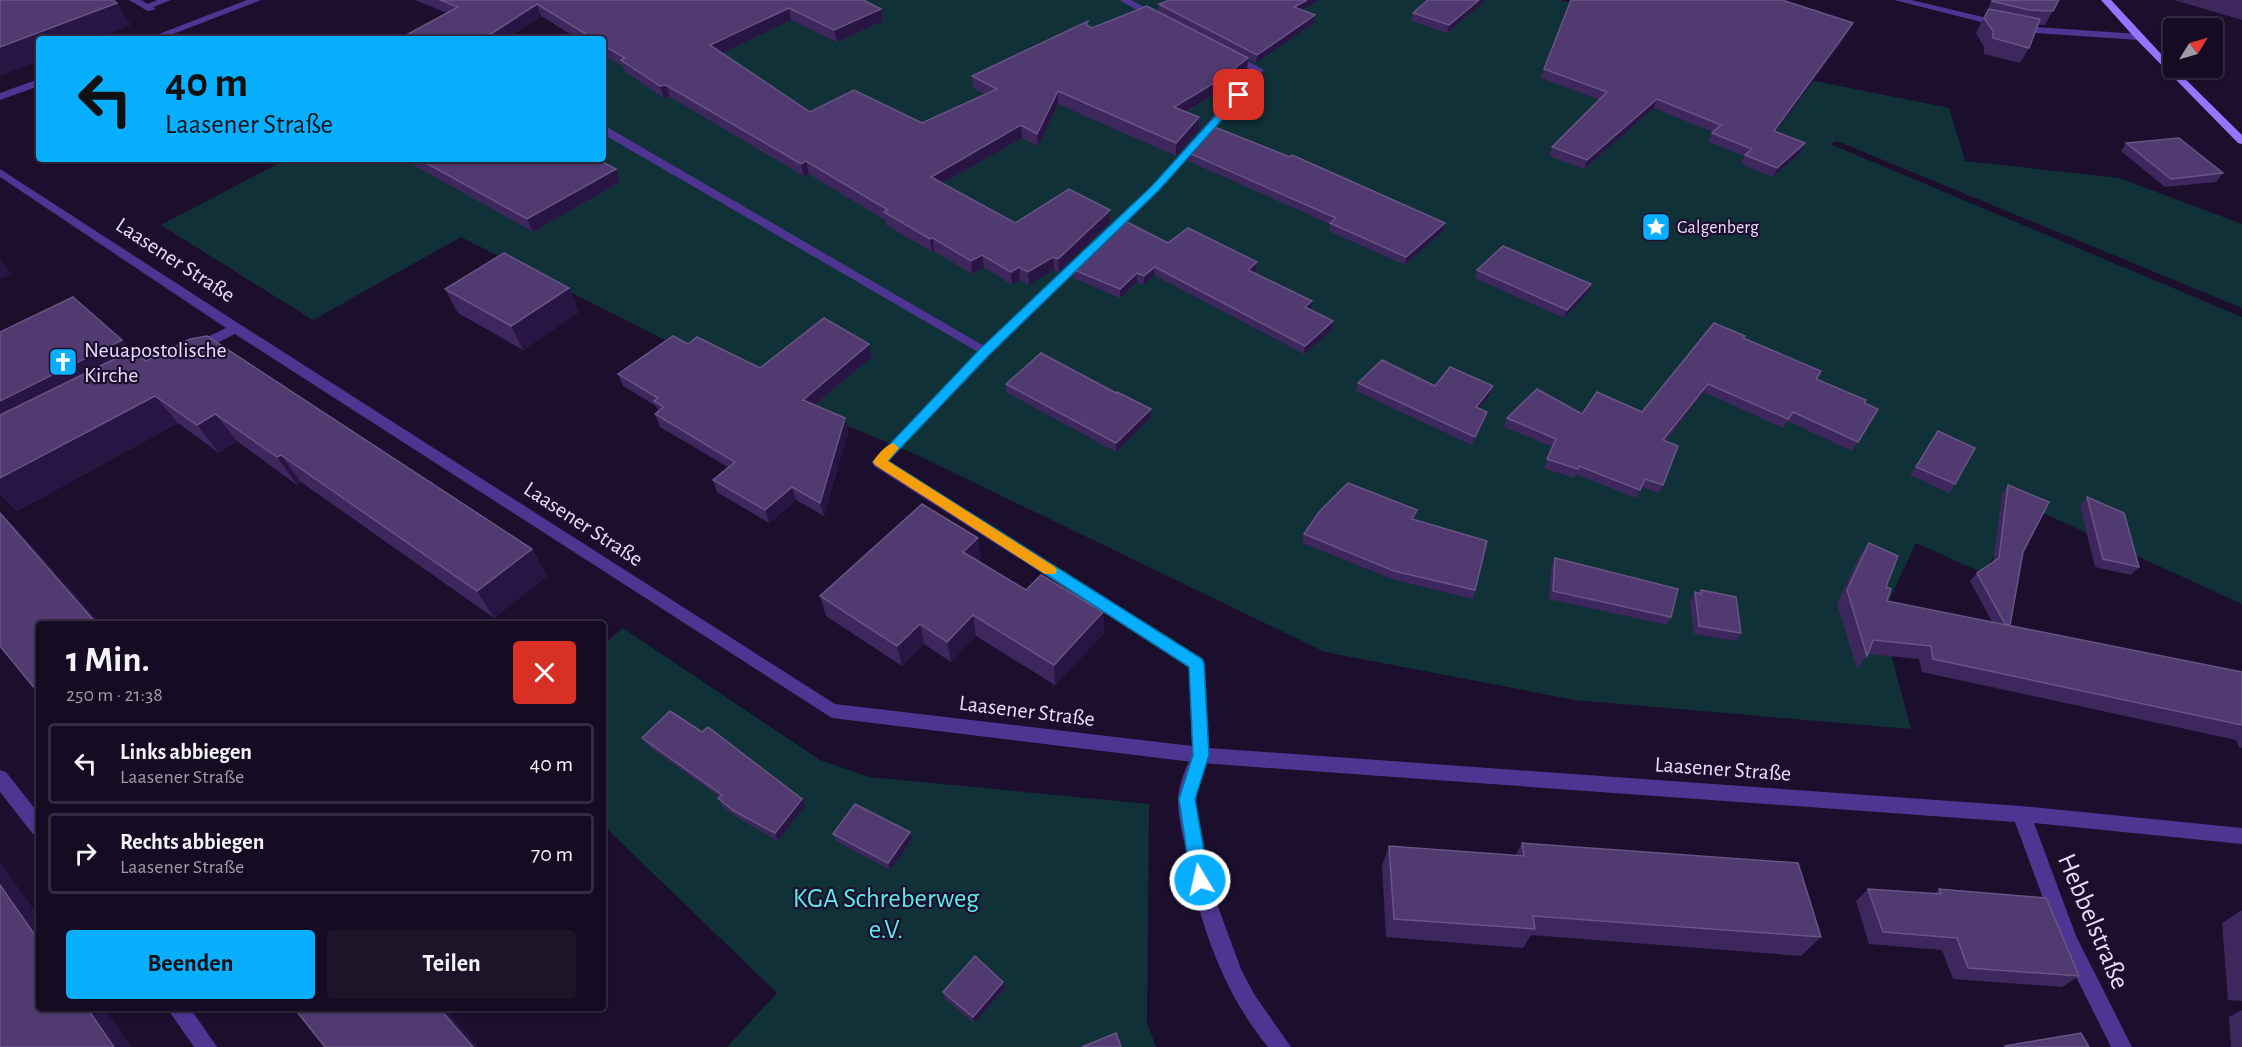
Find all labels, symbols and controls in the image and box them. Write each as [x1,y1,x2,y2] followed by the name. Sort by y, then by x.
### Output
[2163,18,2223,78] north arrow
[2163,18,2223,78] map controls
[66,60,144,138] icon: left
[165,62,248,104] text: 40 m
[1213,69,1264,120] pin
[1222,78,1255,111] icon: arrive
[165,111,333,138] text: Laasener Straße
[1640,211,1672,243] place icon: Galgenberg
[112,213,239,306] street label: Laasener Straße
[1677,219,1759,237] place label: Galgenberg
[84,339,227,386] place label: Neuapostolische Kirche
[47,346,79,378] church icon: Neuapostolische Kirche
[520,477,647,570] street label: Laasener Straße
[513,641,576,704] button: close
[66,642,150,678] text: 1 Min.
[66,685,163,705] text: 250 m · 21:38
[958,692,1096,730] street label: Laasener Straße
[120,741,252,763] text: Links abbiegen
[69,747,102,780] icon: left
[530,753,573,775] text: 40 m
[1654,753,1792,785] street label: Laasener Straße
[120,767,244,787] text: Laasener Straße
[120,831,264,853] text: Rechts abbiegen
[69,837,102,870] icon: right
[531,843,573,865] text: 70 m
[1168,848,1232,912] position arrow
[2053,850,2134,993] street label: Hebbelstraße
[120,857,244,877] text: Laasener Straße
[793,885,980,943] park label: KGA Schreberweg e.V.
[66,930,315,999] button: Beenden
[327,930,576,999] button: Teilen

